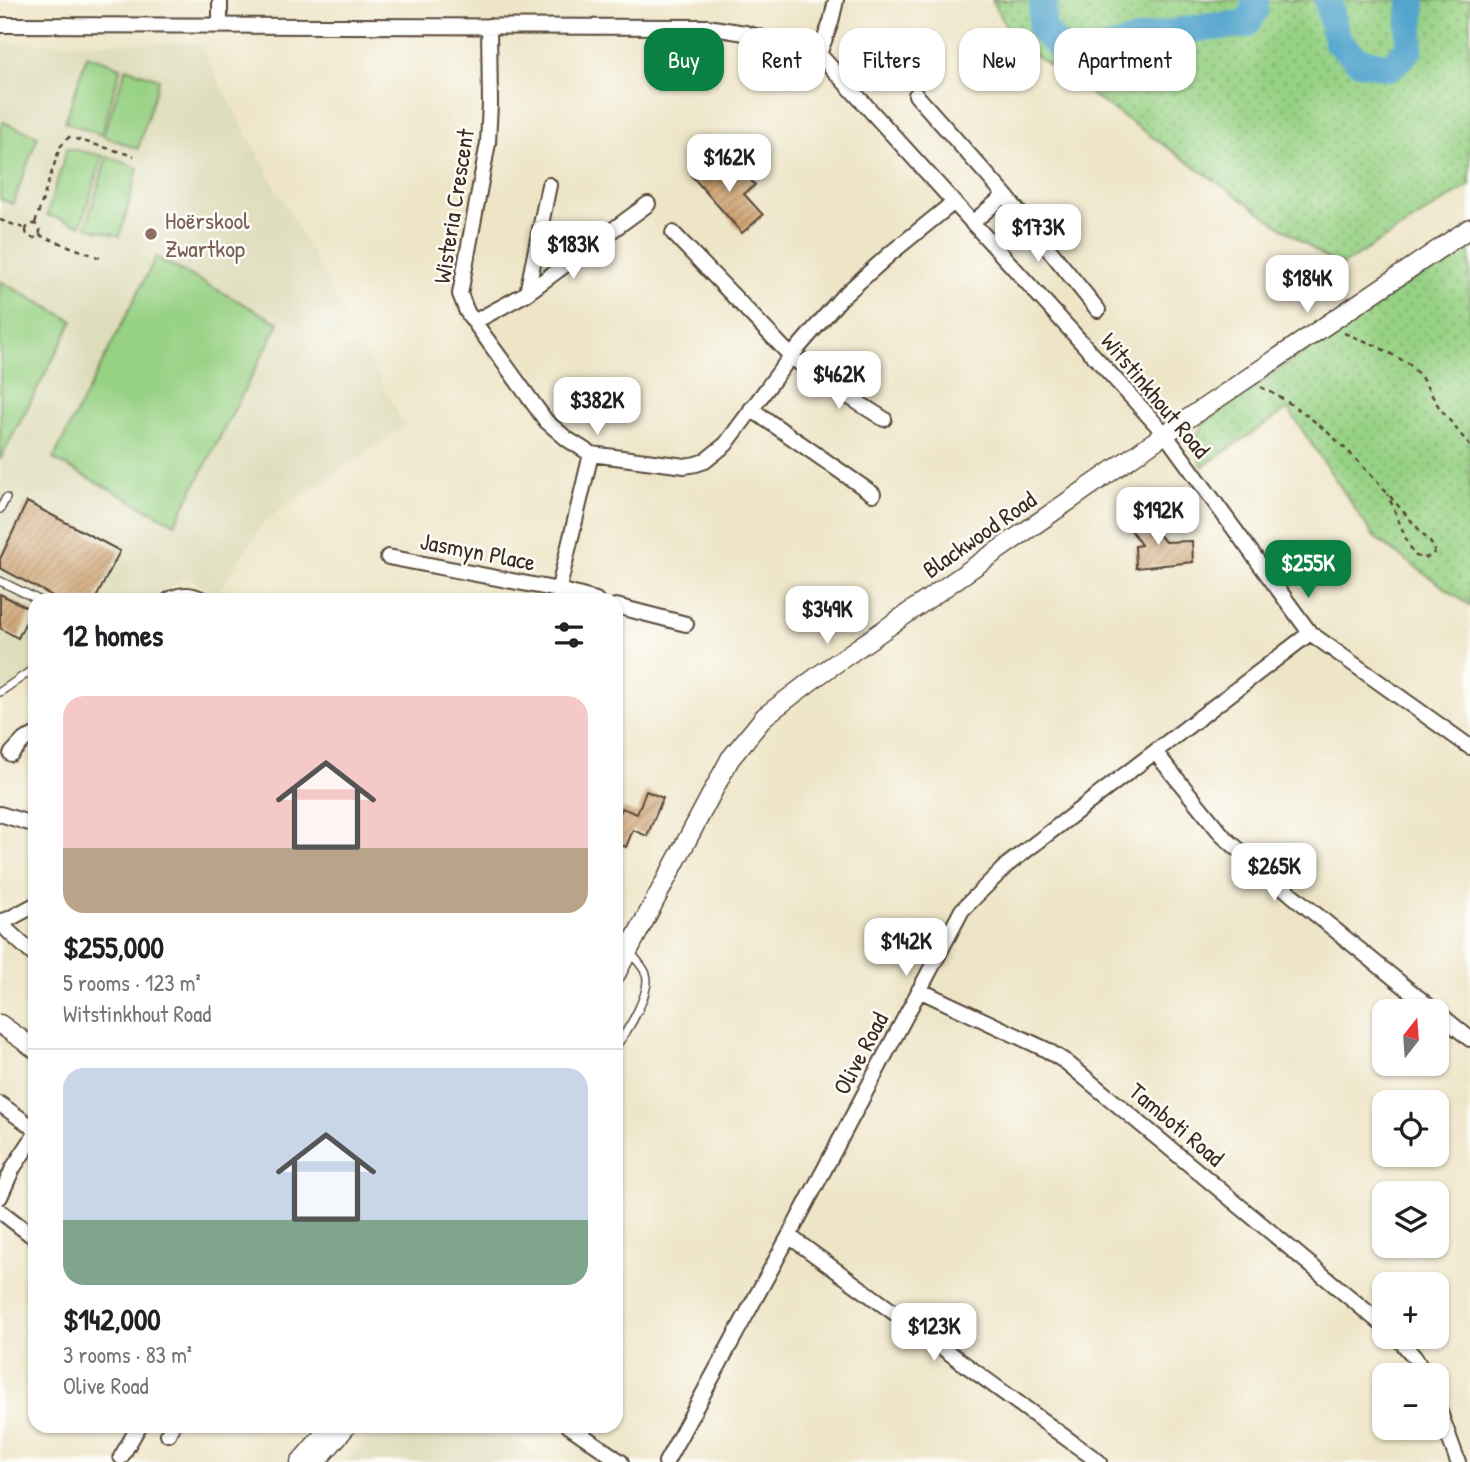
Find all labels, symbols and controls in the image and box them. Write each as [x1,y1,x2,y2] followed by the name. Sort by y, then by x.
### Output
[644,28,724,91] chip: Buy
[738,28,825,91] chip: Rent
[839,28,945,91] chip: Filters
[959,28,1040,91] chip: New
[1054,28,1196,91] chip: Apartment
[425,126,481,285] street label: Wisteria Crescent
[680,134,778,194] pin: $162K
[703,141,755,172] text: $162K
[165,204,250,264] place label: Hoërskool Zwartkop
[989,204,1087,264] pin: $173K
[1011,211,1065,242] text: $173K
[524,222,622,281] pin: $183K
[143,226,159,242] marker: Hoërskool Zwartkop
[547,228,599,259] text: $183K
[1258,256,1356,315] pin: $184K
[1282,262,1332,293] text: $184K
[1094,326,1218,464] street label: Witstinkhout Road
[790,352,888,411] pin: $462K
[813,358,865,389] text: $462K
[548,378,646,437] pin: $382K
[570,384,624,415] text: $382K
[916,483,1042,585] street label: Blackwood Road
[1109,488,1207,547] pin: $192K
[1132,494,1184,525] text: $192K
[418,524,539,578] street label: Jasmyn Place
[1259,540,1357,600] pin: $255K
[1281,547,1335,578] text: $255K
[778,586,876,646] pin: $349K
[801,593,853,624] text: $349K
[63,615,163,655] text: 12 homes
[550,616,588,654] icon: filters
[263,742,389,868] icon: home
[1225,844,1323,903] pin: $265K
[1247,850,1301,881] text: $265K
[857,918,955,978] pin: $142K
[880,925,932,956] text: $142K
[63,927,164,967] text: $255,000
[63,967,201,998] text: 5 rooms · 123 m²
[63,998,211,1029] text: Witstinkhout Road
[1372,999,1449,1076] north arrow
[1372,999,1449,1440] map controls
[825,1006,895,1100] street label: Olive Road
[1123,1075,1231,1173] street label: Tamboti Road
[1372,1090,1449,1167] button: locate
[263,1114,389,1240] icon: home
[1372,1181,1449,1258] button: layers
[1372,1272,1449,1349] button: +
[63,1299,161,1339] text: $142,000
[885,1304,983,1363] pin: $123K
[907,1310,961,1341] text: $123K
[63,1339,192,1370] text: 3 rooms · 83 m²
[1372,1363,1449,1440] button: −
[63,1370,148,1401] text: Olive Road

